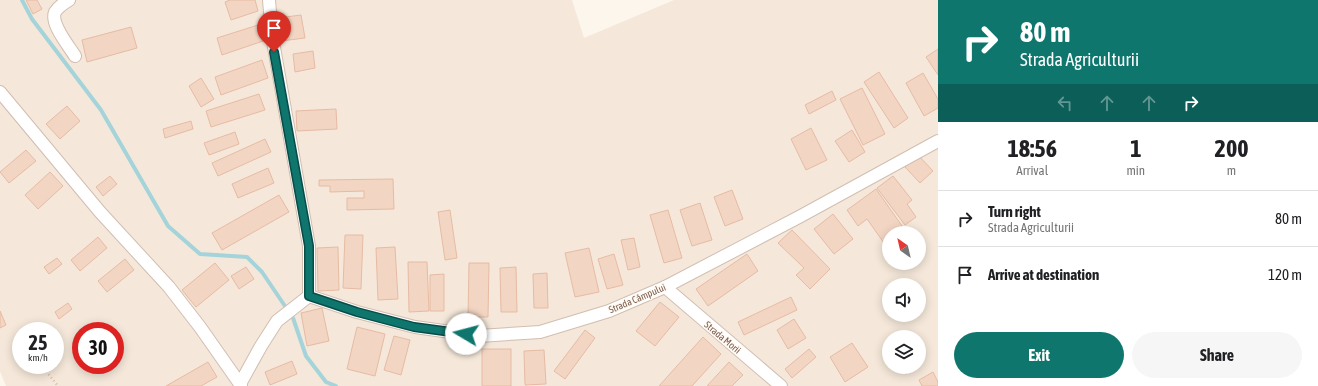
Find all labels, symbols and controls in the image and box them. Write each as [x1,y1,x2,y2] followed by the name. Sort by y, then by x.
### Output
[257,11,291,52] pin
[954,16,1006,68] icon: right
[1020,16,1070,48] text: 80 m
[263,17,285,39] icon: arrive
[1020,49,1139,70] text: Strada Agriculturii
[1054,92,1076,114] icon: left
[1096,92,1118,114] icon: ahead
[1138,92,1160,114] icon: ahead
[1180,92,1202,114] icon: right
[1008,135,1057,162] text: 18:56
[1130,135,1141,162] text: 1
[1215,135,1248,162] text: 200
[1016,163,1048,178] text: Arrival
[1126,163,1145,178] text: min
[1227,163,1236,178] text: m
[988,203,1041,220] text: Turn right
[954,208,976,230] icon: right
[1275,210,1302,227] text: 80 m
[988,220,1074,235] text: Strada Agriculturii
[882,226,926,270] north arrow
[882,226,926,374] map controls
[954,264,976,286] icon: arrive
[988,266,1099,283] text: Arrive at destination
[1268,266,1302,283] text: 120 m
[882,278,926,322] button: sound
[607,281,667,315] street label: Strada Câmpului
[445,313,487,355] position arrow
[702,319,743,356] street label: Strada Morii
[72,322,124,374] speed limit sign: 30
[882,330,926,374] button: layers
[29,331,47,354] text: 25
[954,332,1124,378] button: Exit
[1132,332,1302,378] button: Share
[28,352,48,363] text: km/h

